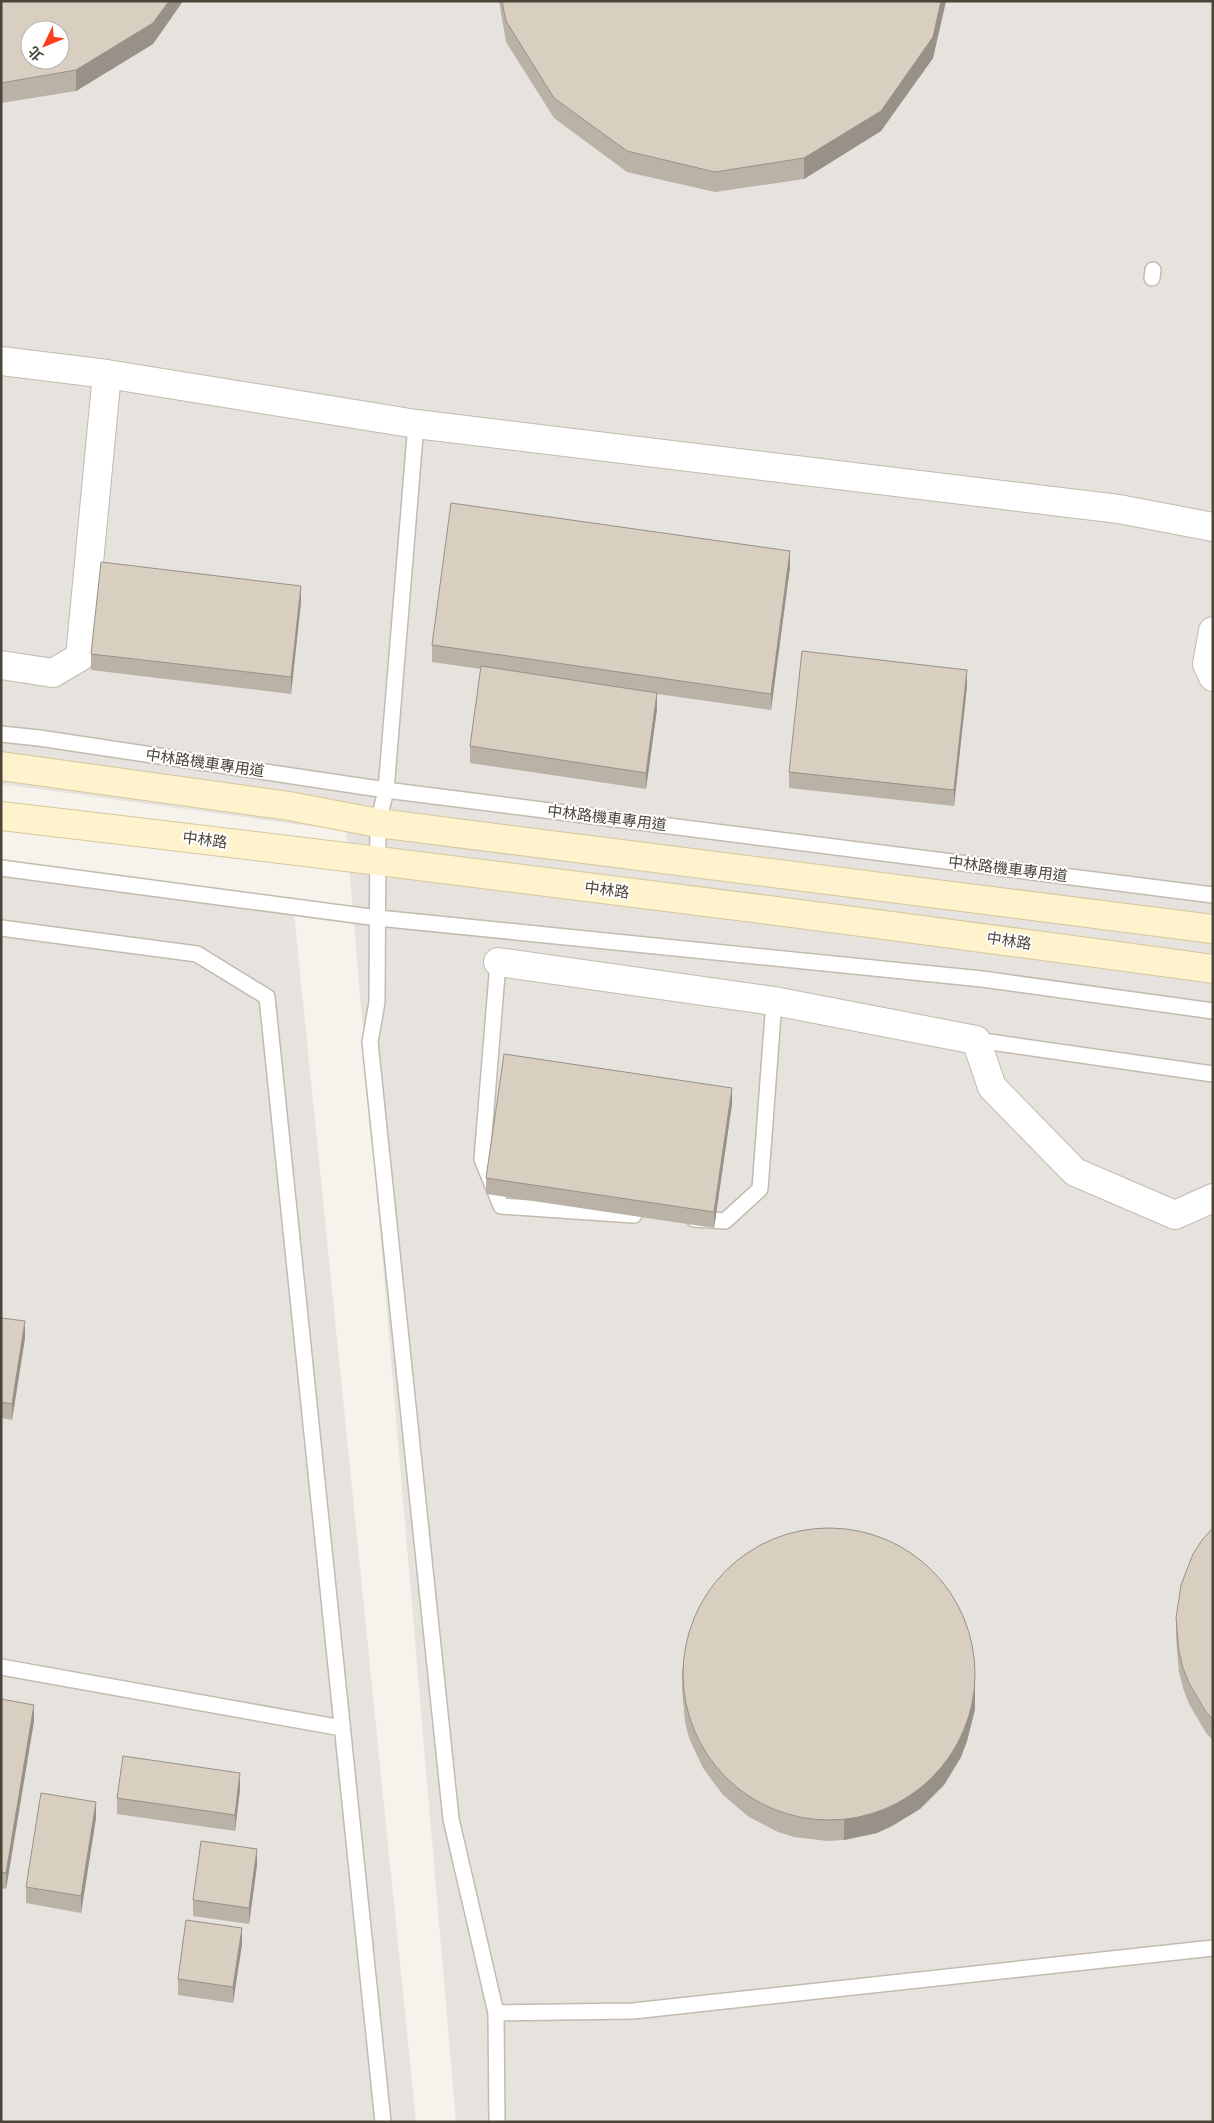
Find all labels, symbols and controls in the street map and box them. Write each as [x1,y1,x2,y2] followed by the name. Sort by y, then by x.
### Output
[20,20,70,70] north arrow
[23,43,47,66] text: 北
[144,744,266,780] street label: 中林路機車專用道
[546,800,668,834] street label: 中林路機車專用道
[182,826,229,852] street label: 中林路
[947,851,1069,885] street label: 中林路機車專用道
[584,876,631,902] street label: 中林路
[985,927,1033,953] street label: 中林路

